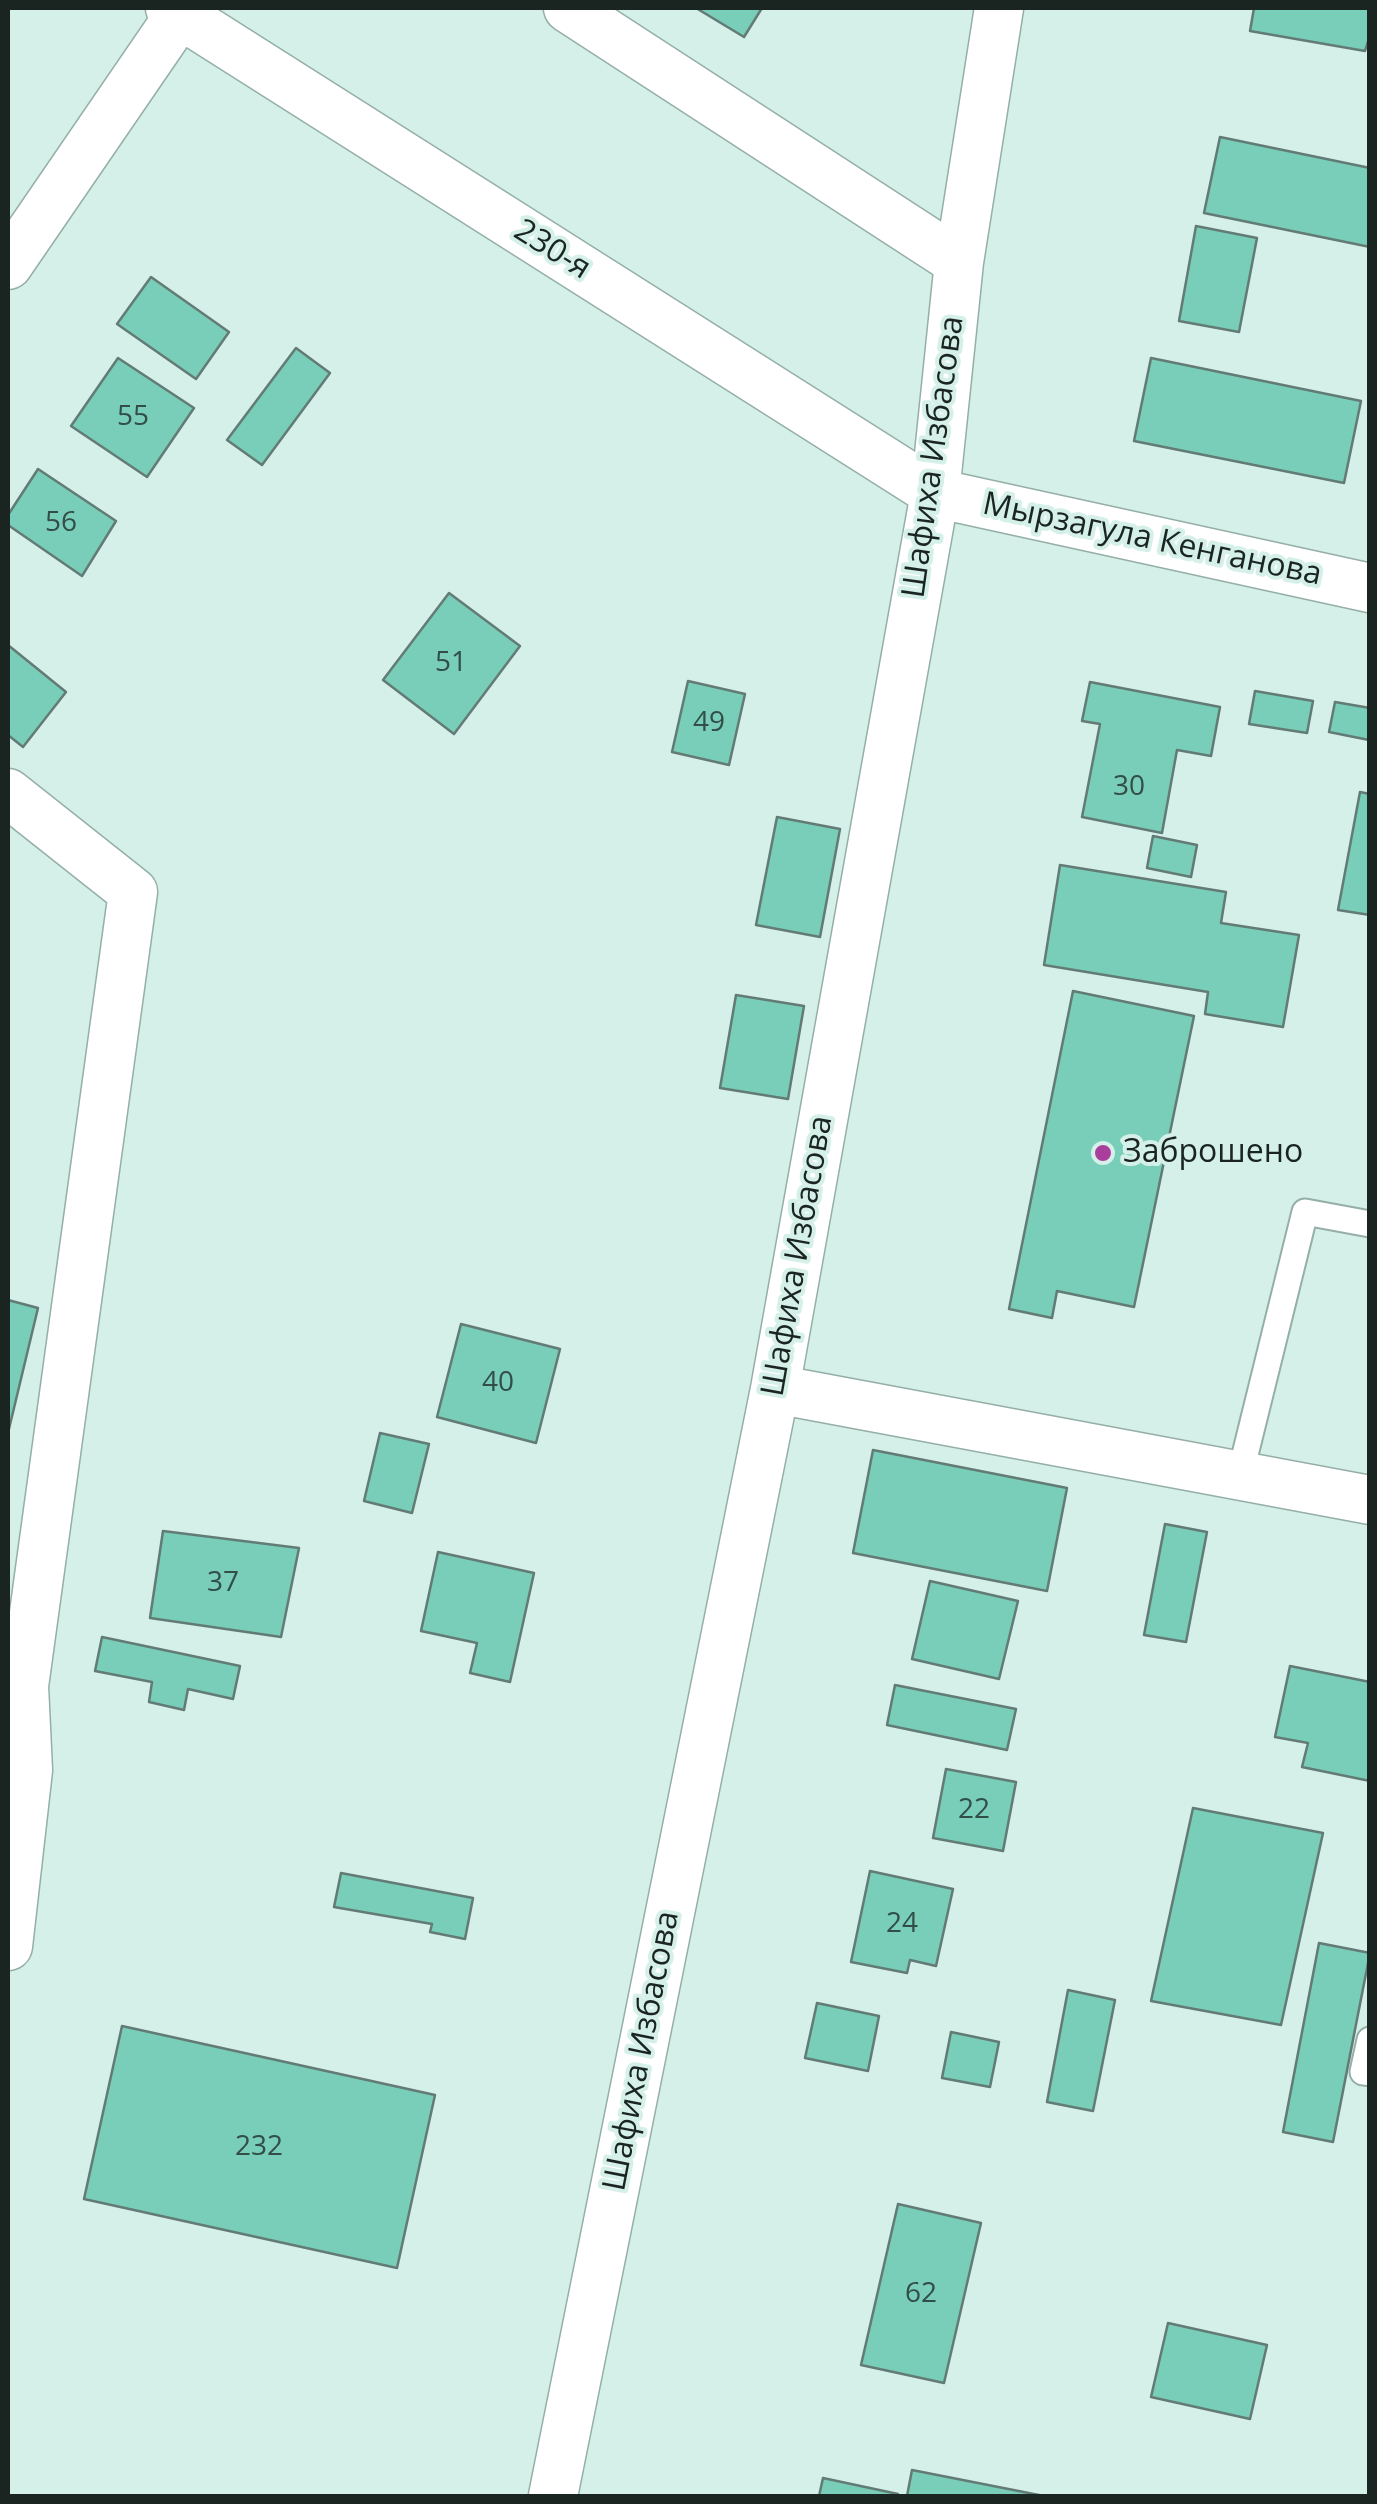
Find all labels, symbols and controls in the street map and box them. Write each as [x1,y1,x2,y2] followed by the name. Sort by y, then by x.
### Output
[507,212,597,288] street label: 230-я
[895,314,973,600] street label: Шафиха Избасова
[117,400,149,434] house number: 55
[979,485,1325,595] street label: Мырзагула Кенганова
[45,506,77,540] house number: 56
[435,646,467,680] house number: 51
[693,706,725,740] house number: 49
[1113,770,1145,804] house number: 30
[754,1113,842,1399] street label: Шафиха Избасова
[1123,1134,1303,1172] place label: Заброшено
[1092,1142,1114,1164] marker: Заброшено
[482,1366,514,1400] house number: 40
[207,1566,239,1600] house number: 37
[958,1793,990,1827] house number: 22
[886,1907,918,1941] house number: 24
[596,1908,688,2194] street label: Шафиха Избасова
[235,2130,283,2164] house number: 232
[905,2277,937,2311] house number: 62

